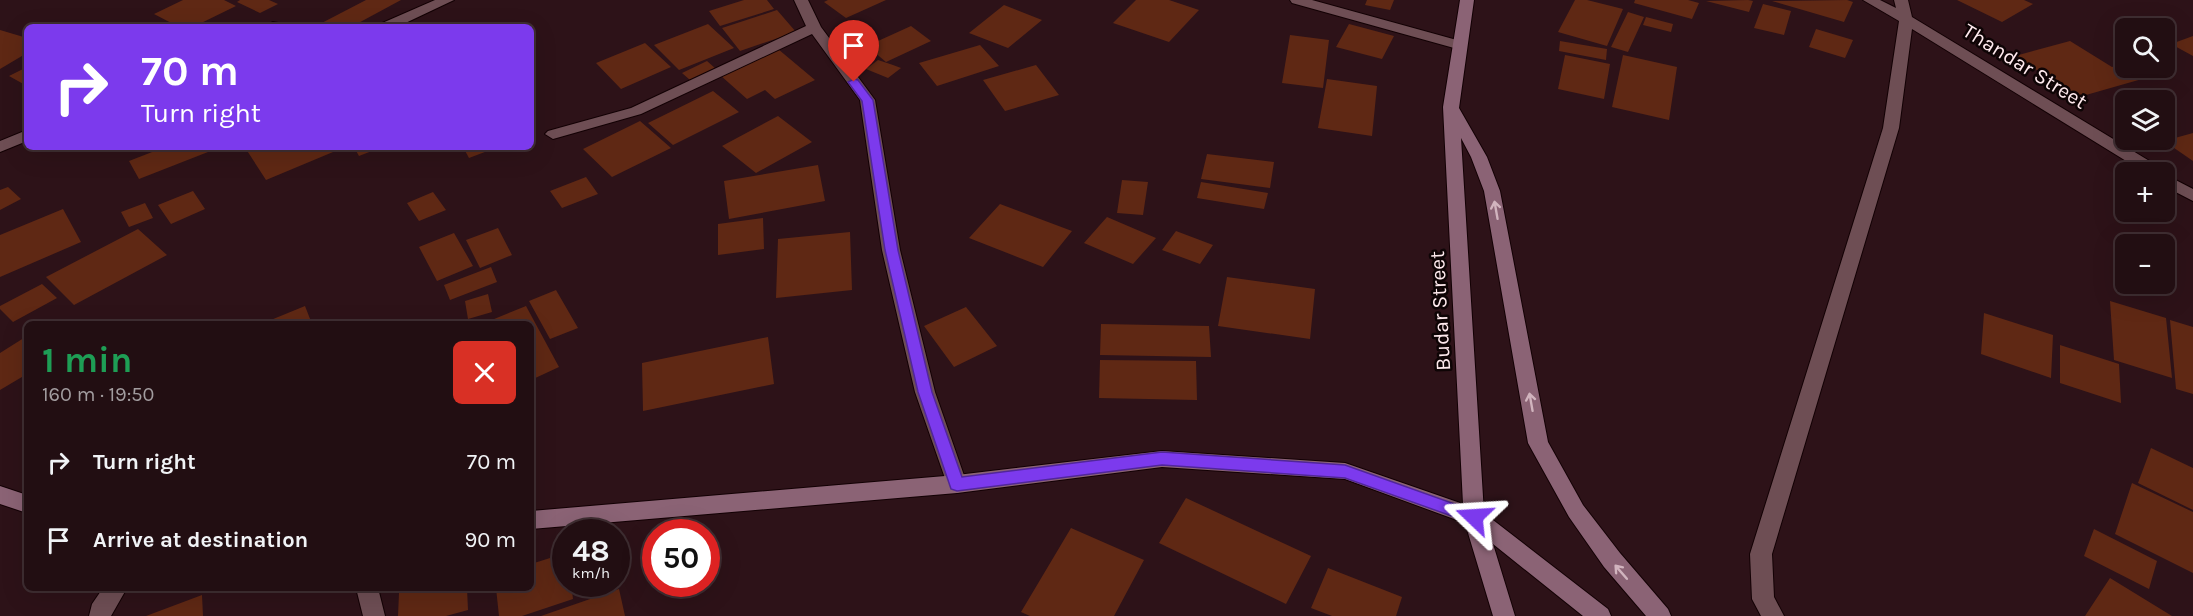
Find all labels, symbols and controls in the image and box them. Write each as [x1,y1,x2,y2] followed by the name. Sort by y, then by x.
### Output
[1959,18,2092,114] street label: Thandar Street
[2115,18,2175,294] map controls
[2115,18,2175,78] button: search
[828,20,879,82] pin
[837,29,870,62] icon: arrive
[141,46,239,96] text: 70 m
[42,48,120,126] icon: right
[2115,90,2175,150] button: layers
[141,97,261,129] text: Turn right
[2115,162,2175,222] button: +
[1490,201,1501,221] one-way arrow
[2115,234,2175,294] button: −
[1425,250,1455,372] street label: Budar Street
[42,339,132,381] text: 1 min
[453,341,516,404] button: close
[42,383,154,406] text: 160 m · 19:50
[1525,393,1536,413] one-way arrow
[42,446,75,479] icon: right
[93,449,196,475] text: Turn right
[467,449,516,475] text: 70 m
[1442,485,1506,549] position arrow
[642,519,720,597] speed limit sign: 50
[42,524,75,557] icon: arrive
[93,527,308,553] text: Arrive at destination
[464,527,516,553] text: 90 m
[572,533,610,569] text: 48
[572,564,610,582] text: km/h
[1615,564,1628,580] one-way arrow

